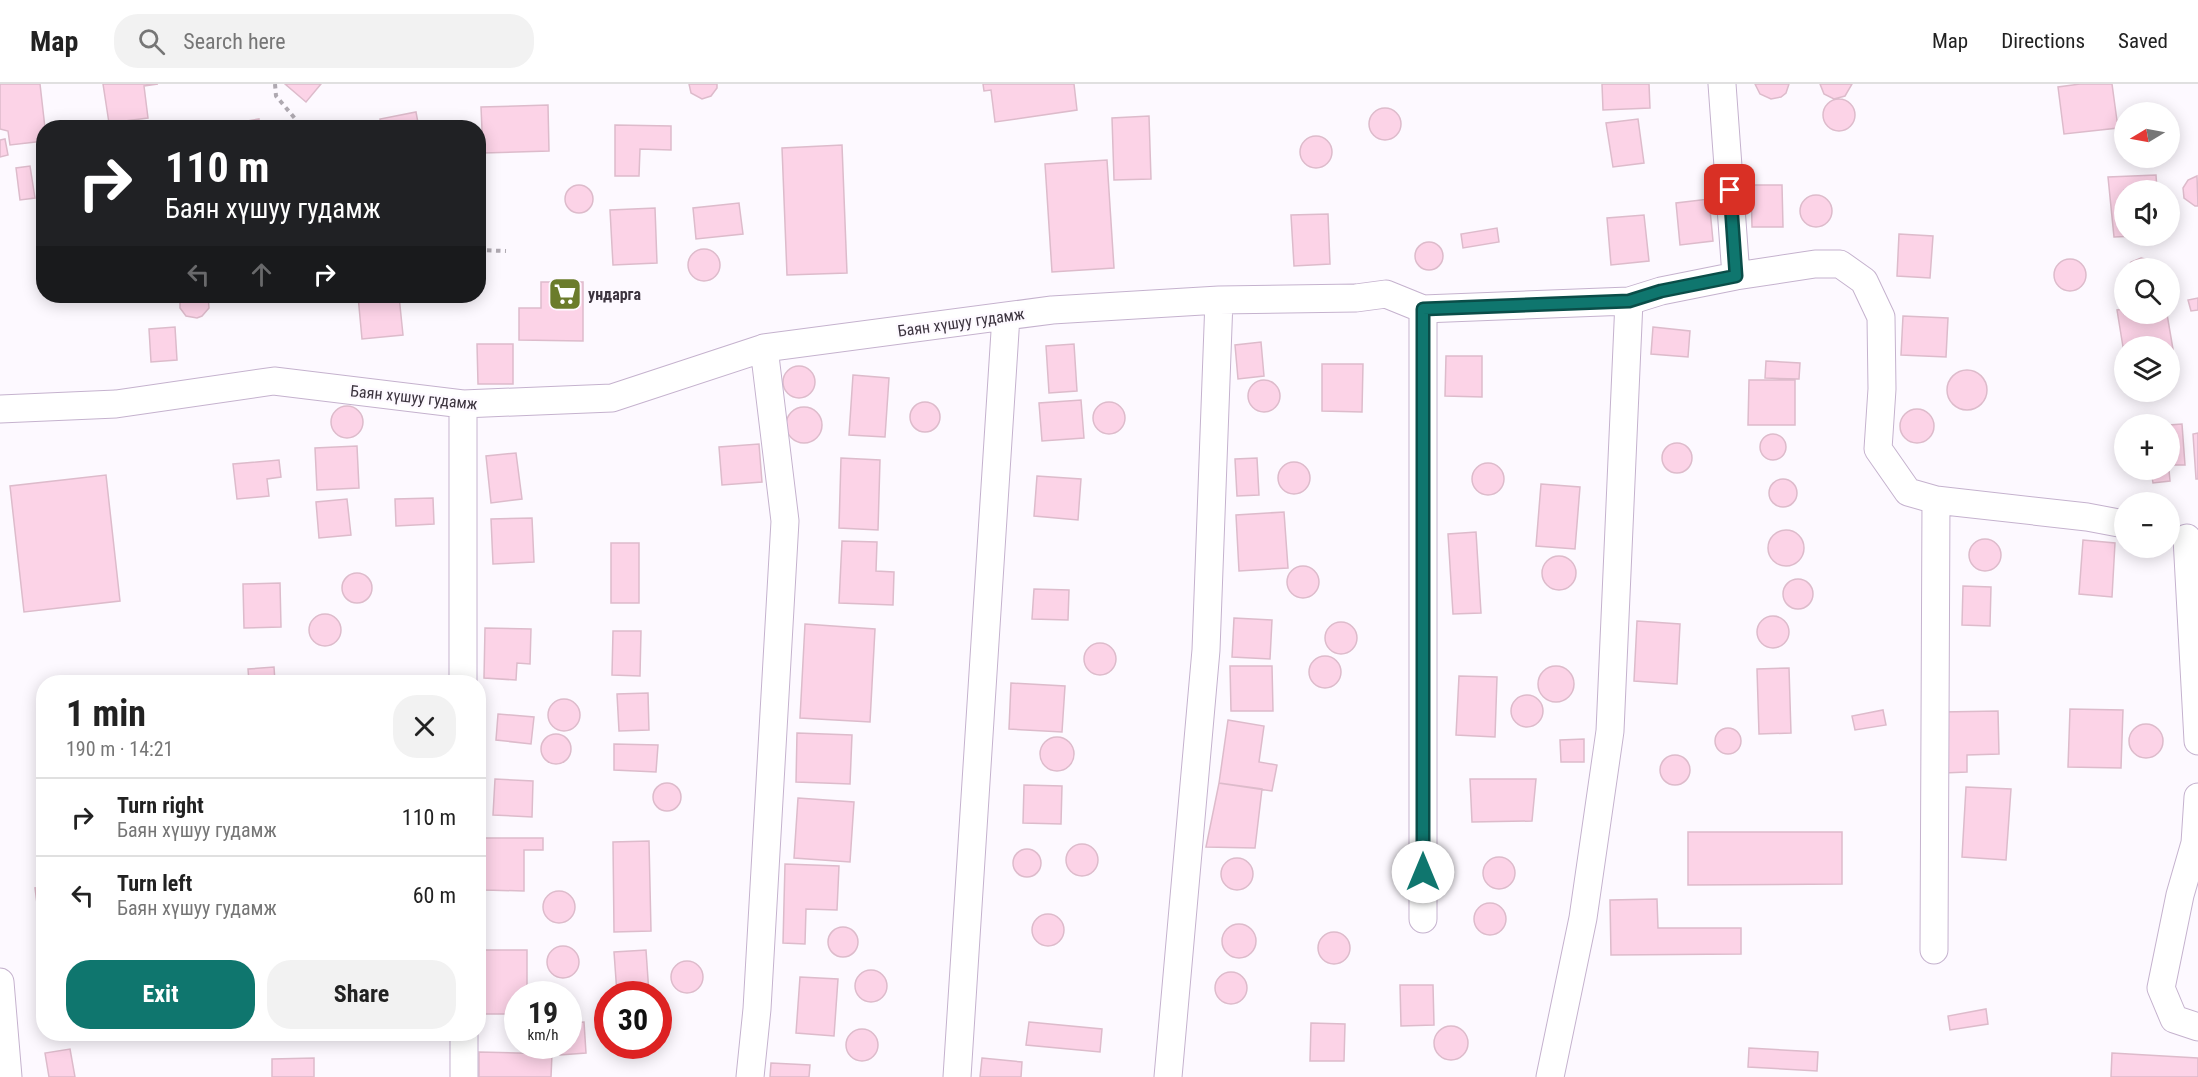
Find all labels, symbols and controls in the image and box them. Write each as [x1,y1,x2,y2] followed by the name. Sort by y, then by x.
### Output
[114,14,534,68] search box
[30,25,78,58] text: Map
[135,25,168,58] icon: search
[183,29,286,54] text: Search here
[1932,29,1968,53] text: Map
[2001,29,2085,53] text: Directions
[2118,29,2168,53] text: Saved
[2114,102,2180,168] north arrow
[2114,102,2180,558] map controls
[165,143,270,192] text: 110 m
[66,144,144,222] icon: right
[1704,164,1755,215] pin
[1713,173,1746,206] icon: arrive
[2114,180,2180,246] button: sound
[165,193,381,225] text: Баян хүшуу гудамж
[182,258,215,291] icon: left
[245,258,278,291] icon: ahead
[308,258,341,291] icon: right
[2114,258,2180,324] button: search
[547,276,583,312] supermarket icon: ундарга
[588,285,642,304] place label: ундарга
[896,304,1026,341] street label: Баян хүшуу гудамж
[2114,336,2180,402] button: layers
[349,381,479,414] street label: Баян хүшуу гудамж
[2114,414,2180,480] button: +
[2114,492,2180,558] button: −
[66,693,146,735] text: 1 min
[393,695,456,758] button: close
[66,737,173,761] text: 190 m · 14:21
[117,793,204,818] text: Turn right
[66,801,99,834] icon: right
[402,805,456,830] text: 110 m
[117,818,277,842] text: Баян хүшуу гудамж
[1391,840,1455,904] position arrow
[117,871,192,896] text: Turn left
[66,879,99,912] icon: left
[413,883,456,908] text: 60 m
[117,896,277,920] text: Баян хүшуу гудамж
[66,960,255,1029] button: Exit
[267,960,456,1029] button: Share
[594,981,672,1059] speed limit sign: 30
[528,995,558,1030] text: 19
[528,1026,558,1044] text: km/h

